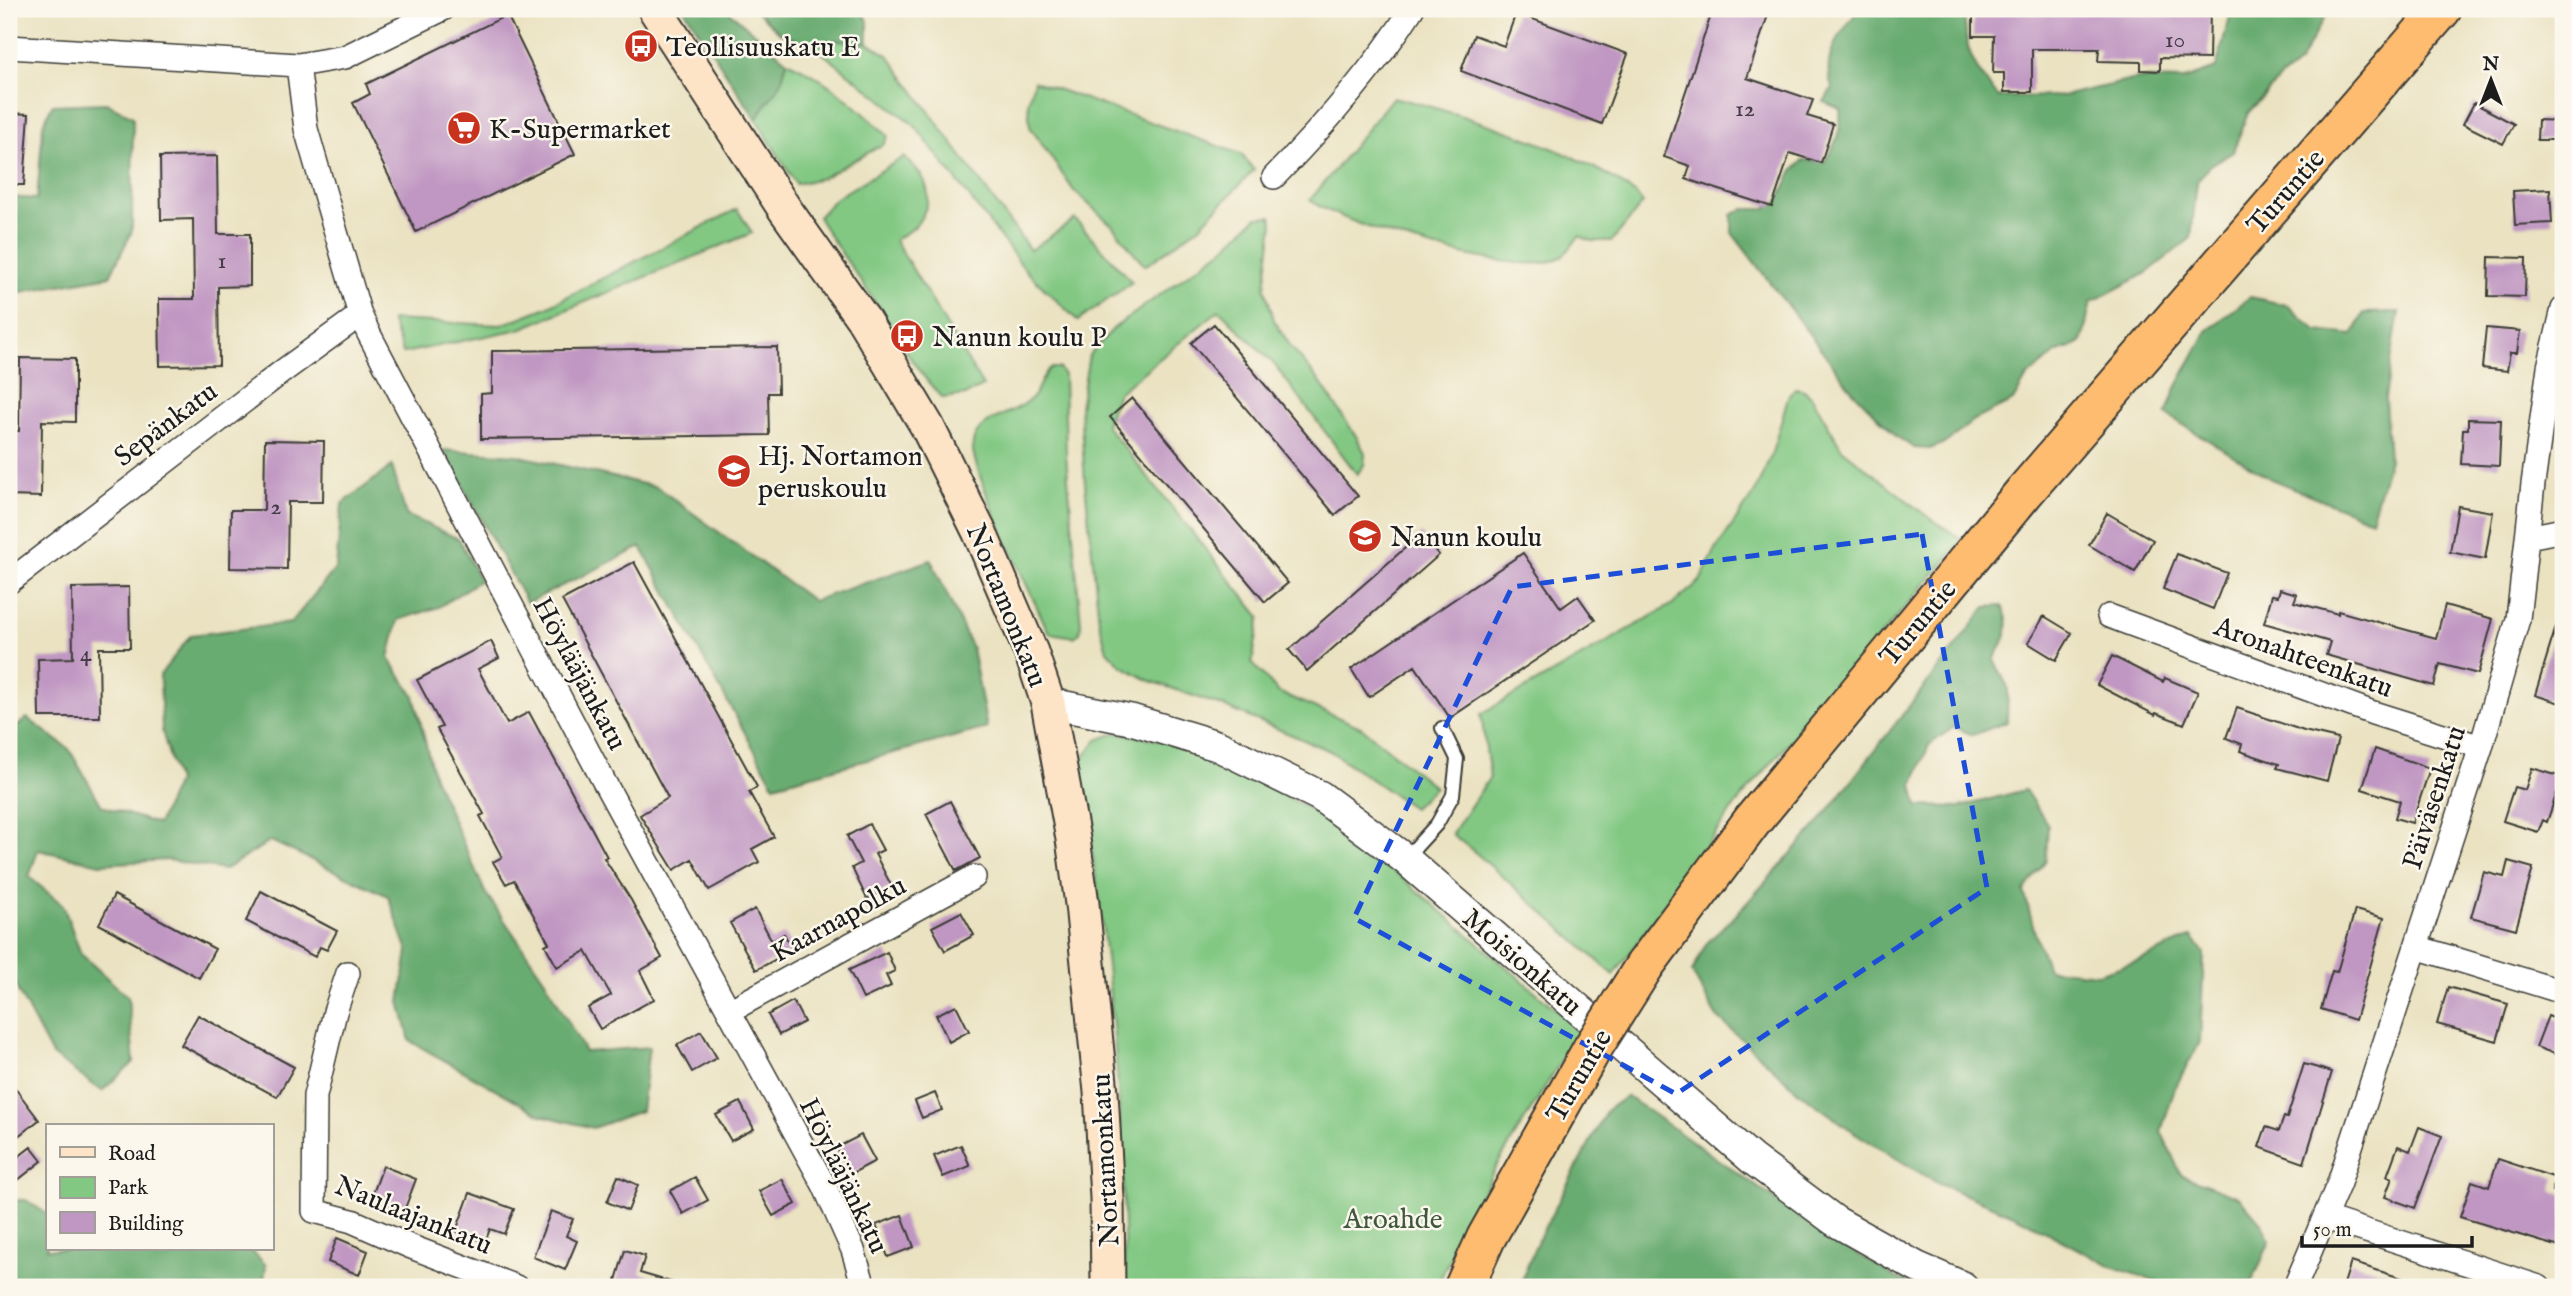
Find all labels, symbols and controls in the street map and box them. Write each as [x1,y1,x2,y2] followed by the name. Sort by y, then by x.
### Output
[2165,25,2185,56] house number: 10
[622,27,660,65] bus stop icon: Teollisuuskatu E
[666,31,860,66] place label: Teollisuuskatu E
[2456,46,2526,116] north arrow
[2482,53,2500,77] text: N
[1735,94,1755,125] house number: 12
[445,109,483,147] supermarket icon: K-Supermarket
[489,113,671,148] place label: K-Supermarket
[2240,143,2334,243] street label: Turuntie
[218,246,226,277] house number: 1
[888,317,926,355] bus stop icon: Nanun koulu P
[932,321,1106,356] place label: Nanun koulu P
[108,375,225,475] street label: Sepänkatu
[758,440,923,507] place label: Hj. Nortamon peruskoulu
[715,452,753,490] school or university icon: Hj. Nortamon peruskoulu
[270,492,282,523] house number: 2
[1346,517,1384,555] school or university icon: Nanun koulu
[957,519,1054,693] street label: Nortamonkatu
[1390,521,1542,556] place label: Nanun koulu
[1873,573,1965,674] street label: Turuntie
[524,591,634,757] street label: Höylääjänkatu
[2208,610,2397,707] street label: Aronahteenkatu
[80,639,92,670] house number: 4
[2396,722,2475,874] street label: Päiväsenkatu
[766,869,913,972] street label: Kaarnapolku
[1454,902,1588,1024] street label: Moisionkatu
[1540,1023,1621,1129] street label: Turuntie
[1084,1073,1129,1247] street label: Nortamonkatu
[790,1093,895,1260] street label: Höylääjänkatu
[46,1124,273,1250] legend
[108,1141,156,1168] text: Road
[329,1169,497,1264] street label: Naulaajankatu
[108,1175,149,1202] text: Park
[1343,1203,1443,1238] park label: Aroahde
[2302,1205,2472,1249] scale bar
[108,1211,184,1238] text: Building
[2313,1217,2352,1244] text: 50 m

